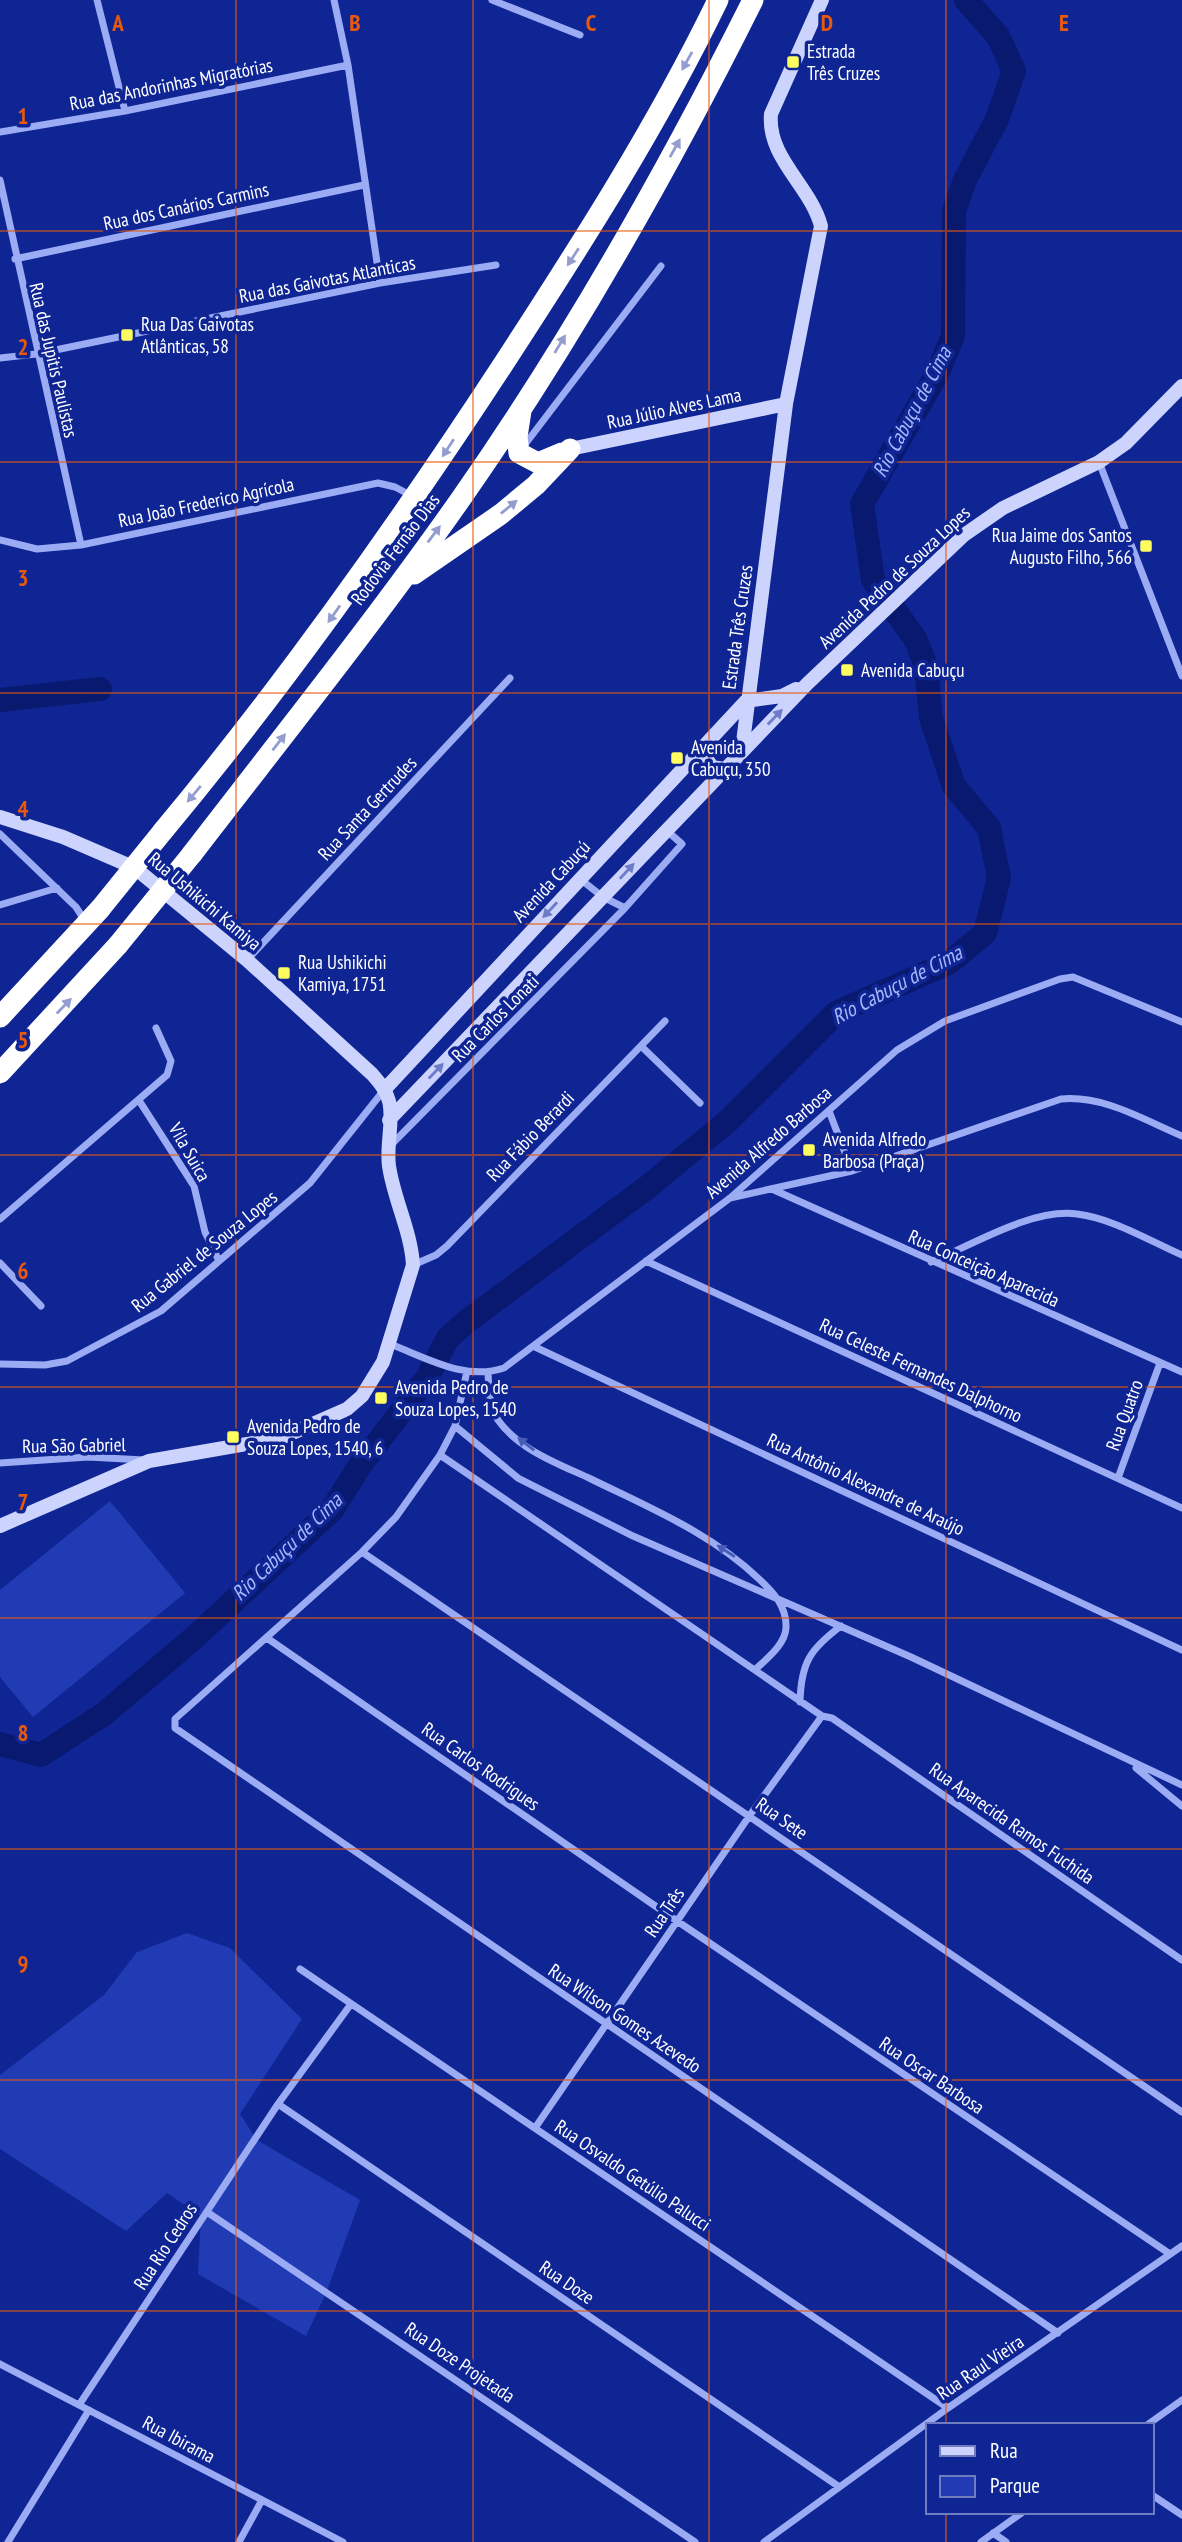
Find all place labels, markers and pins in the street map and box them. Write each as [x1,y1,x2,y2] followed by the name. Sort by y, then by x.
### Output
[807,39,880,85] place label: Estrada Três Cruzes
[785,54,801,70] marker: Estrada Três Cruzes
[141,312,254,358] place label: Rua Das Gaivotas Atlânticas, 58
[119,327,135,343] marker: Rua Das Gaivotas Atlânticas, 58
[992,523,1132,569] place label: Rua Jaime dos Santos Augusto Filho, 566
[1138,538,1154,554] marker: Rua Jaime dos Santos Augusto Filho, 566
[861,658,965,682] place label: Avenida Cabuçu
[839,662,855,678] marker: Avenida Cabuçu
[691,735,771,781] place label: Avenida Cabuçu, 350
[669,750,685,766] marker: Avenida Cabuçu, 350
[298,950,387,996] place label: Rua Ushikichi Kamiya, 1751
[276,965,292,981] marker: Rua Ushikichi Kamiya, 1751
[823,1127,926,1173] place label: Avenida Alfredo Barbosa (Praça)
[801,1142,817,1158] marker: Avenida Alfredo Barbosa (Praça)
[395,1375,516,1421] place label: Avenida Pedro de Souza Lopes, 1540
[373,1390,389,1406] marker: Avenida Pedro de Souza Lopes, 1540
[247,1414,383,1460] place label: Avenida Pedro de Souza Lopes, 1540, 6
[225,1429,241,1445] marker: Avenida Pedro de Souza Lopes, 1540, 6

